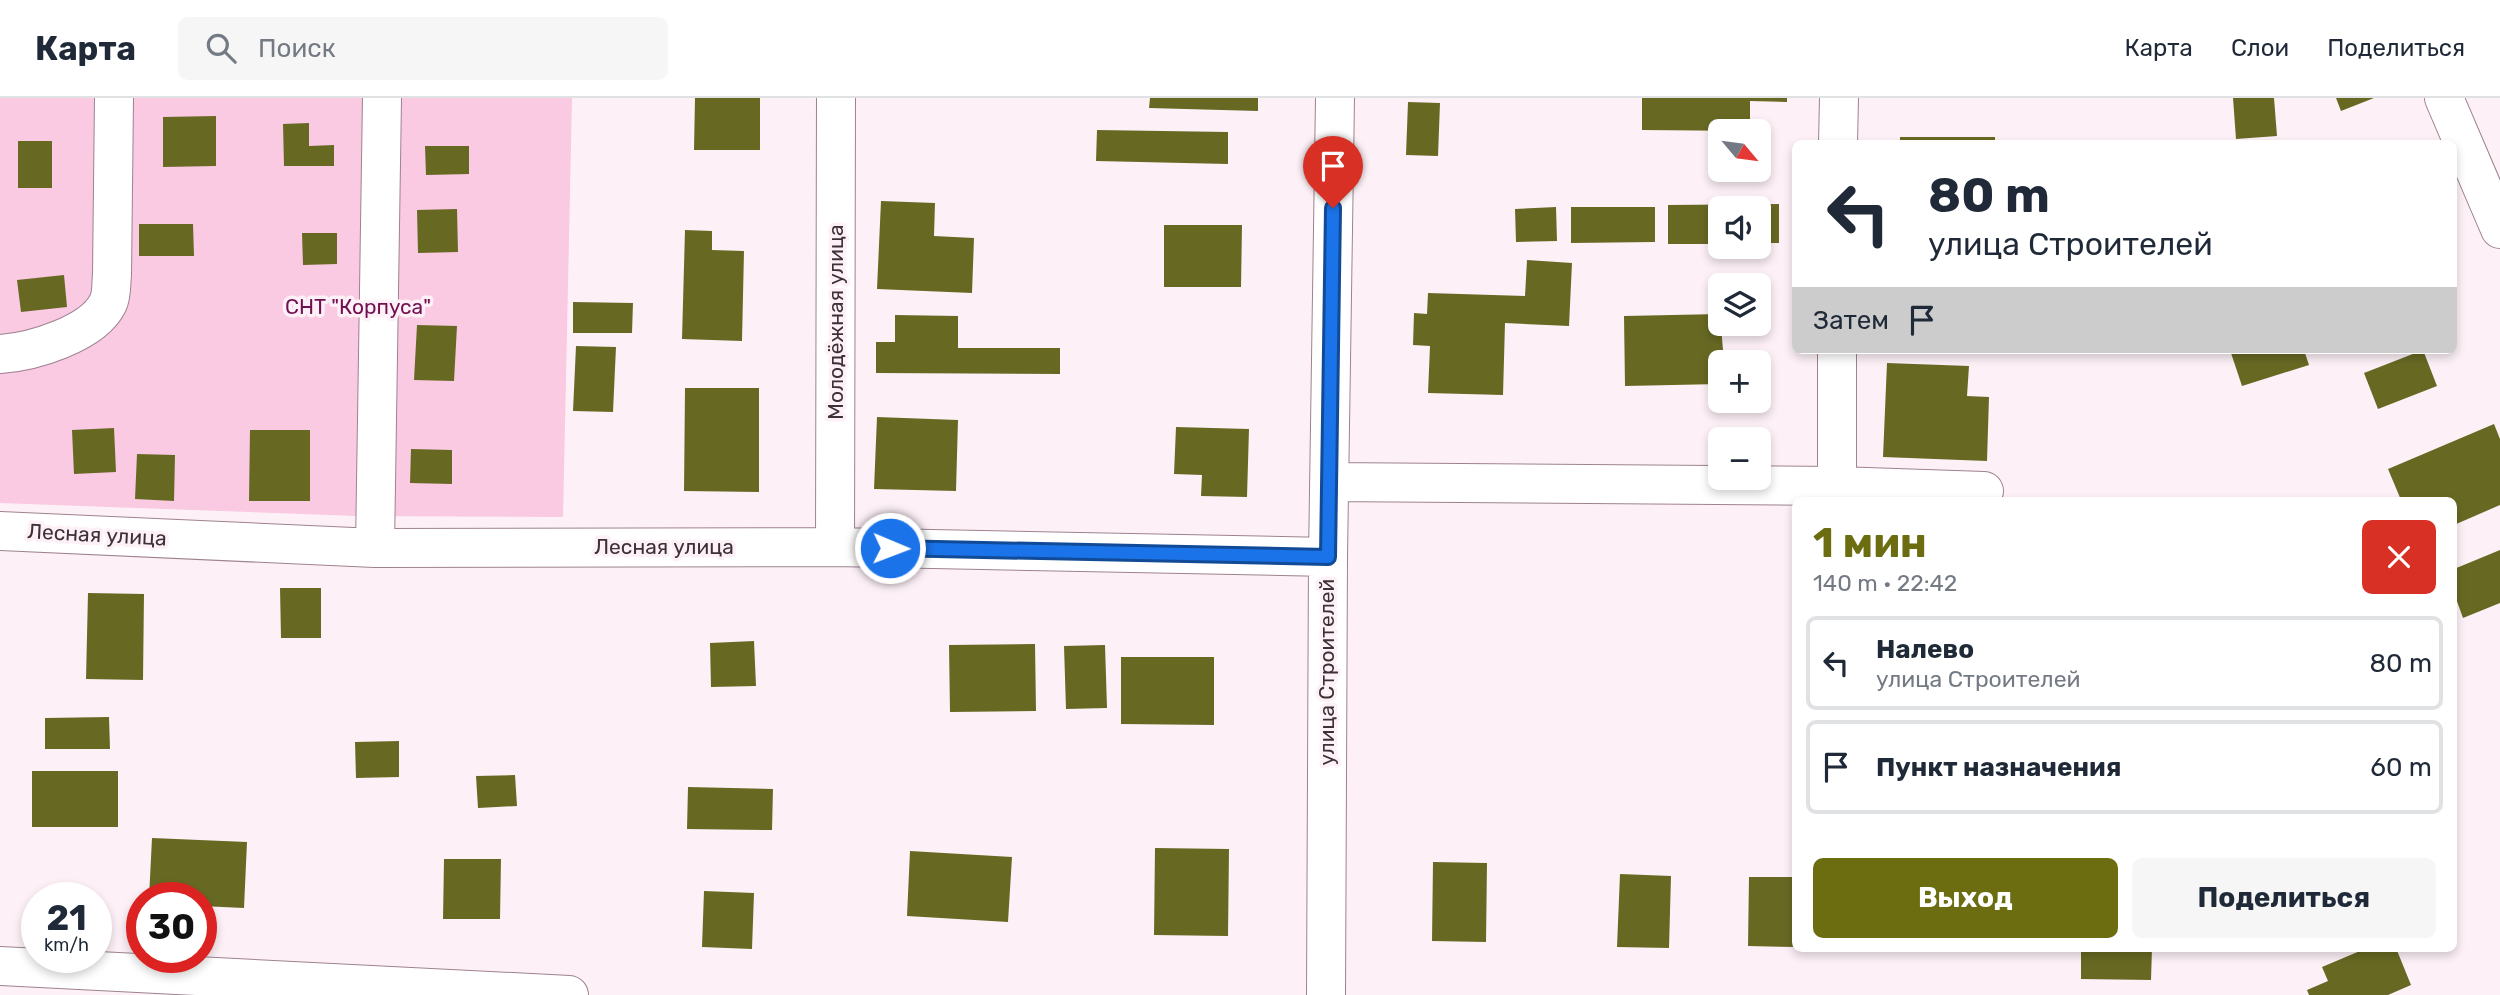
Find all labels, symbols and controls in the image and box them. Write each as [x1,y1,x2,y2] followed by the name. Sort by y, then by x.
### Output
[178,17,668,80] search box
[35,29,136,68] text: Карта
[202,29,240,67] icon: search
[258,33,336,64] text: Поиск
[2124,34,2193,62] text: Карта
[2231,34,2289,62] text: Слои
[2327,34,2465,62] text: Поделиться
[1708,119,1771,182] north arrow
[1708,119,1771,490] map controls
[1303,136,1363,208] pin
[1314,147,1352,185] icon: arrive
[1928,166,2050,224] text: 80 m
[1813,168,1904,259] icon: left
[1708,196,1771,259] button: sound
[823,224,848,420] street label: Молодёжная улица
[1928,225,2213,263] text: улица Строителей
[1708,273,1771,336] button: layers
[285,294,431,319] park label: СНТ "Корпуса"
[1903,301,1941,339] icon: arrive
[1813,305,1889,336] text: Затем
[1708,350,1771,413] button: +
[1708,427,1771,490] button: −
[853,511,927,585] position arrow
[27,518,167,551] street label: Лесная улица
[1813,518,1927,568] text: 1 мин
[2362,520,2436,594] button: close
[594,534,734,559] street label: Лесная улица
[1813,569,1957,597] text: 140 m · 22:42
[1314,579,1339,765] street label: улица Строителей
[1876,634,1974,665] text: Налево
[1817,644,1855,682] icon: left
[2369,648,2432,679] text: 80 m
[1876,665,2081,693] text: улица Строителей
[1817,748,1855,786] icon: arrive
[1876,752,2121,783] text: Пункт назначения
[2370,752,2432,783] text: 60 m
[1813,858,2118,938] button: Выход
[2132,858,2436,938] button: Поделиться
[126,882,217,973] speed limit sign: 30
[46,897,87,939] text: 21
[44,934,89,956] text: km/h

